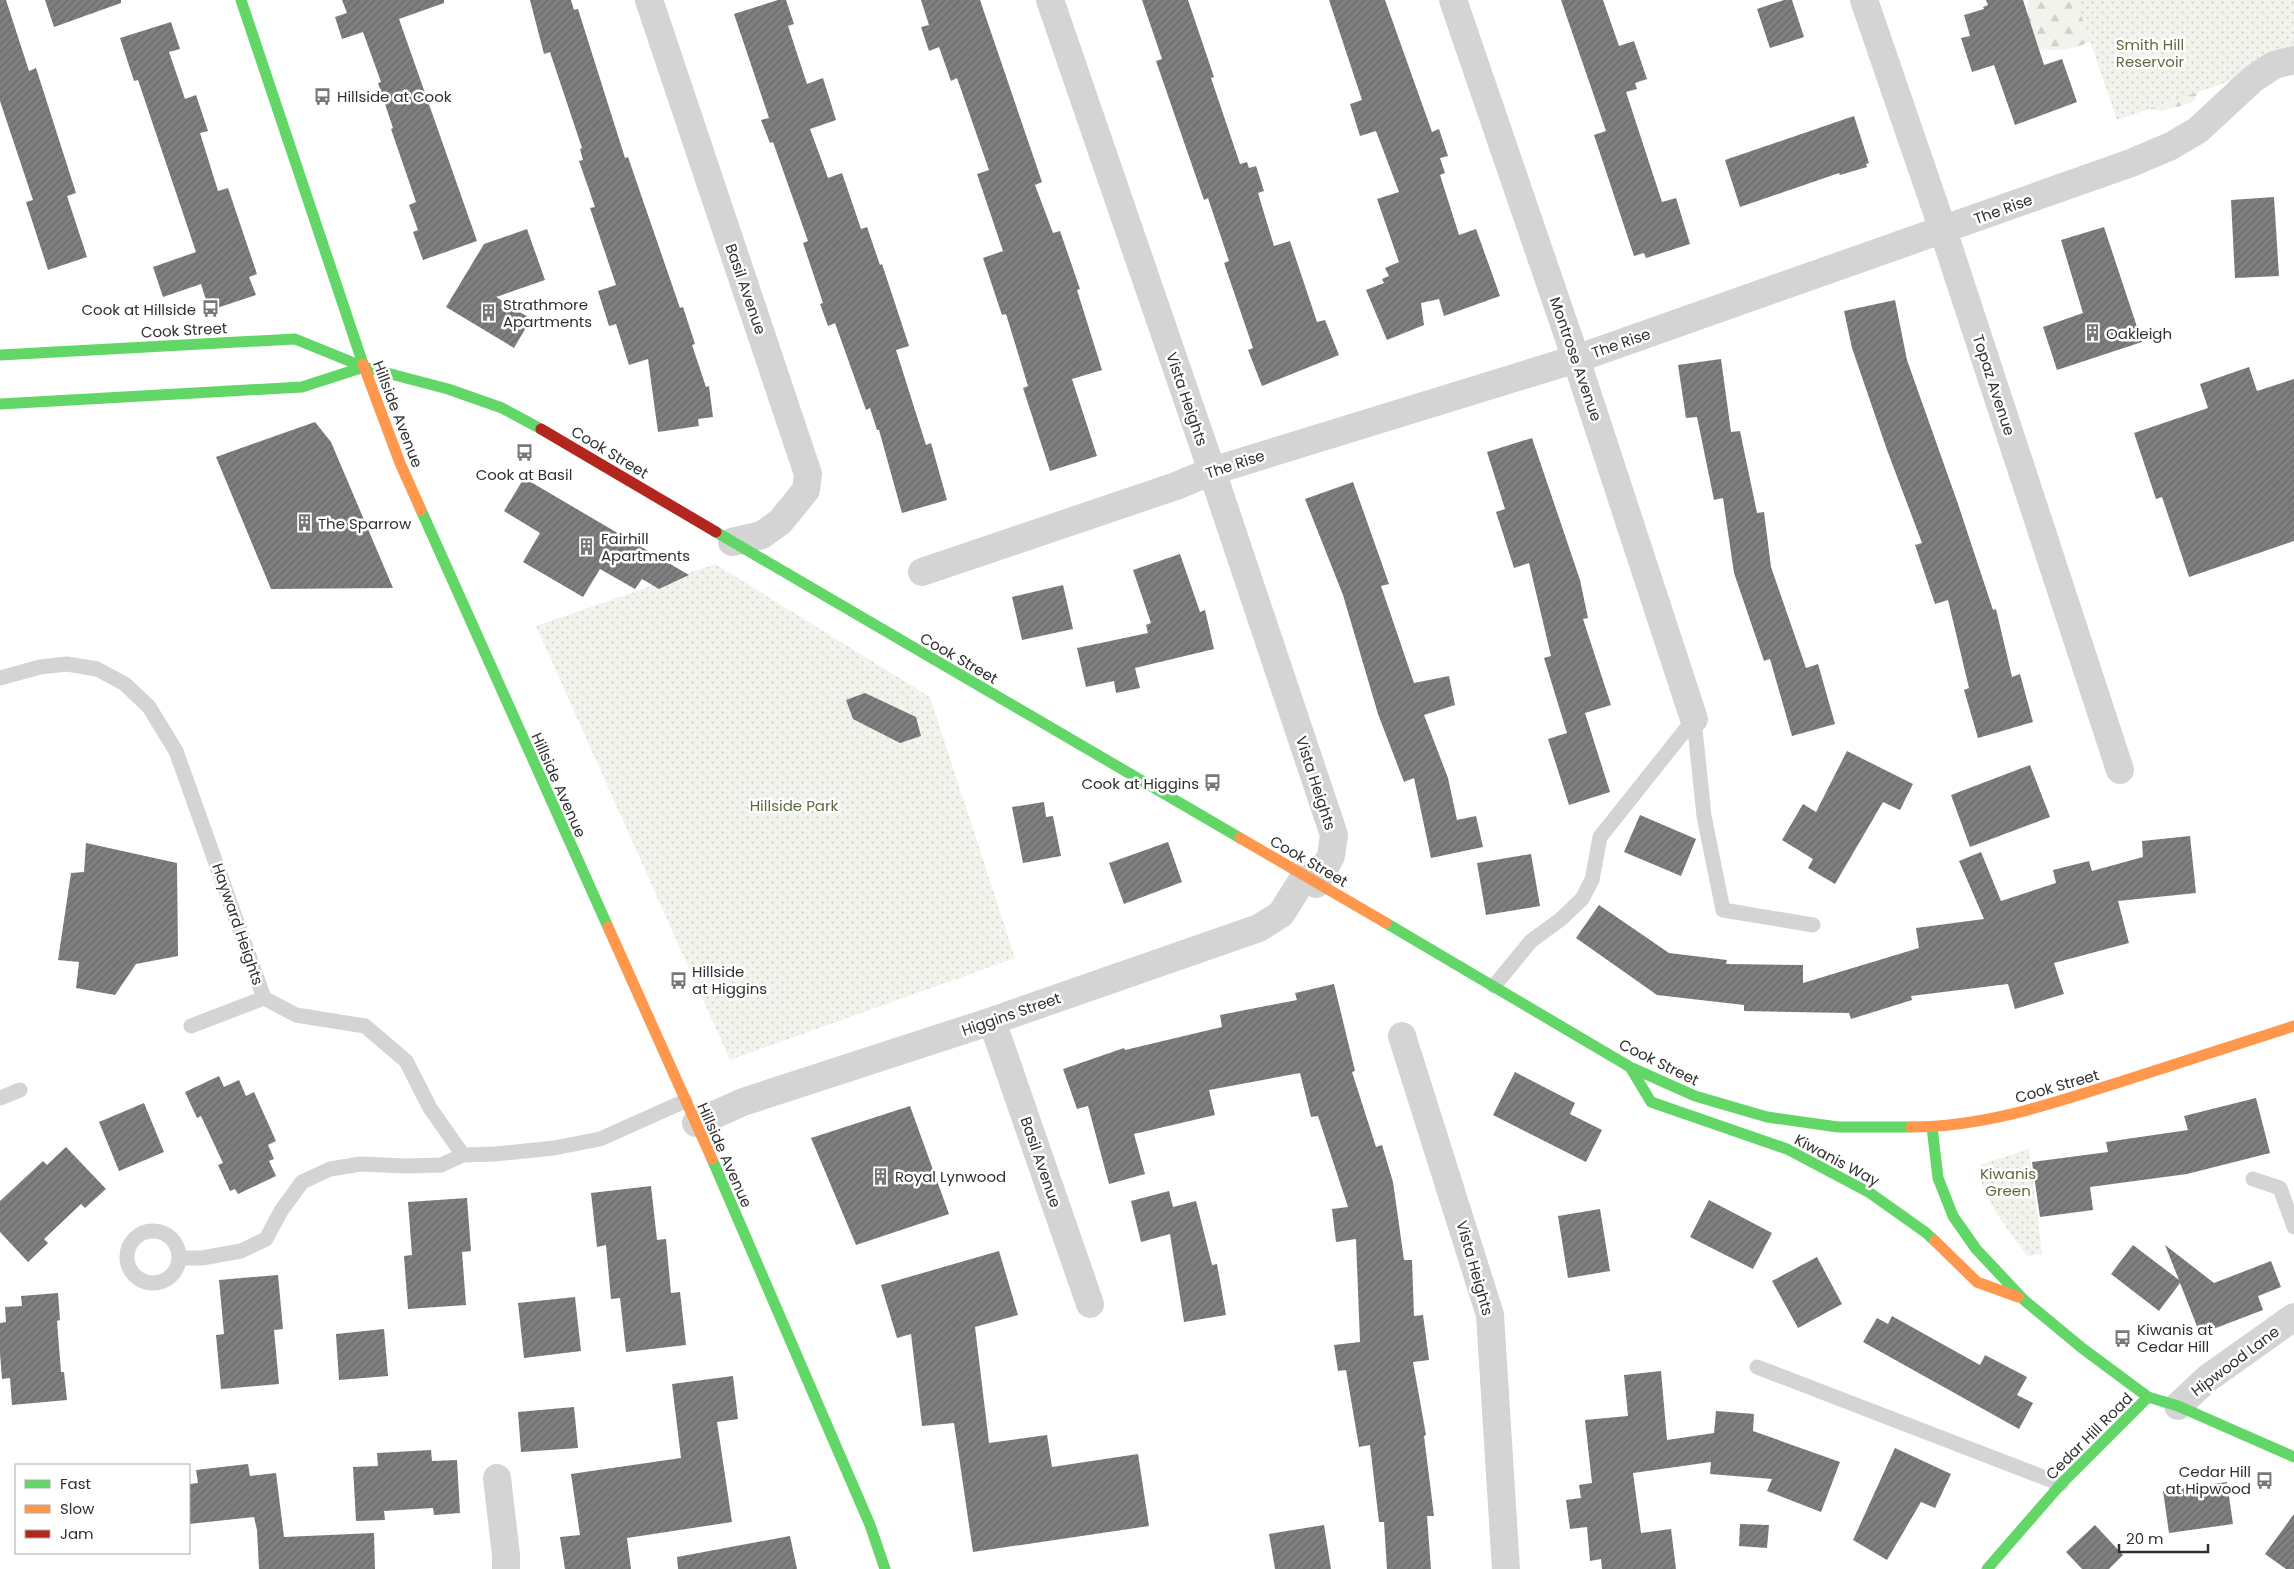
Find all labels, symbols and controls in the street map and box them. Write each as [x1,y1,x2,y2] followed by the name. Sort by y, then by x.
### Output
[2116,34,2185,72] park label: Smith Hill Reservoir
[313,86,333,106] bus stop icon: Hillside at Cook
[337,86,452,107] place label: Hillside at Cook
[1971,189,2035,229] street label: The Rise
[721,241,771,337] street label: Basil Avenue
[503,294,592,332] place label: Strathmore Apartments
[1545,294,1607,424] street label: Montrose Avenue
[81,299,196,320] place label: Cook at Hillside
[200,299,220,319] bus stop icon: Cook at Hillside
[479,303,499,323] building icon: Strathmore Apartments
[140,317,228,343] street label: Cook Street
[1589,323,1653,363] street label: The Rise
[2082,323,2102,343] building icon: Oakleigh
[2106,323,2172,344] place label: Oakleigh
[1968,332,2020,438] street label: Topaz Avenue
[1161,349,1213,449] street label: Vista Heights
[368,358,428,470] street label: Hillside Avenue
[568,421,652,483] street label: Cook Street
[514,443,534,463] bus stop icon: Cook at Basil
[1203,445,1267,483] street label: The Rise
[476,464,572,485] place label: Cook at Basil
[294,513,314,533] building icon: The Sparrow
[318,513,412,534] place label: The Sparrow
[601,528,690,566] place label: Fairhill Apartments
[577,537,597,557] building icon: Fairhill Apartments
[916,627,1002,689] street label: Cook Street
[526,729,592,841] street label: Hillside Avenue
[1291,733,1341,833] street label: Vista Heights
[1081,773,1199,794] place label: Cook at Higgins
[1203,773,1223,793] bus stop icon: Cook at Higgins
[750,795,839,816] park label: Hillside Park
[1266,830,1352,892] street label: Cook Street
[207,860,269,988] street label: Hayward Heights
[692,961,767,999] place label: Hillside at Higgins
[668,970,688,990] bus stop icon: Hillside at Higgins
[959,987,1063,1041] street label: Higgins Street
[1616,1034,1702,1090] street label: Cook Street
[2013,1064,2101,1108] street label: Cook Street
[692,1099,758,1211] street label: Hillside Avenue
[1016,1114,1066,1210] street label: Basil Avenue
[1791,1129,1884,1191] street label: Kiwanis Way
[1980,1163,2036,1201] park label: Kiwanis Green
[871,1166,891,1186] building icon: Royal Lynwood
[895,1166,1006,1187] place label: Royal Lynwood
[1451,1218,1499,1318] street label: Vista Heights
[2137,1319,2213,1357] place label: Kiwanis at Cedar Hill
[2187,1321,2283,1401] street label: Hipwood Lane
[2113,1328,2133,1348] bus stop icon: Kiwanis at Cedar Hill
[2041,1388,2137,1484] street label: Cedar Hill Road
[2166,1461,2251,1499] place label: Cedar Hill at Hipwood
[15,1464,190,1554] legend
[2255,1470,2275,1490] bus stop icon: Cedar Hill at Hipwood
[60,1473,91,1494] text: Fast
[60,1498,95,1519] text: Slow
[2119,1522,2208,1554] scale bar
[60,1523,94,1544] text: Jam
[2126,1528,2164,1549] text: 20 m

